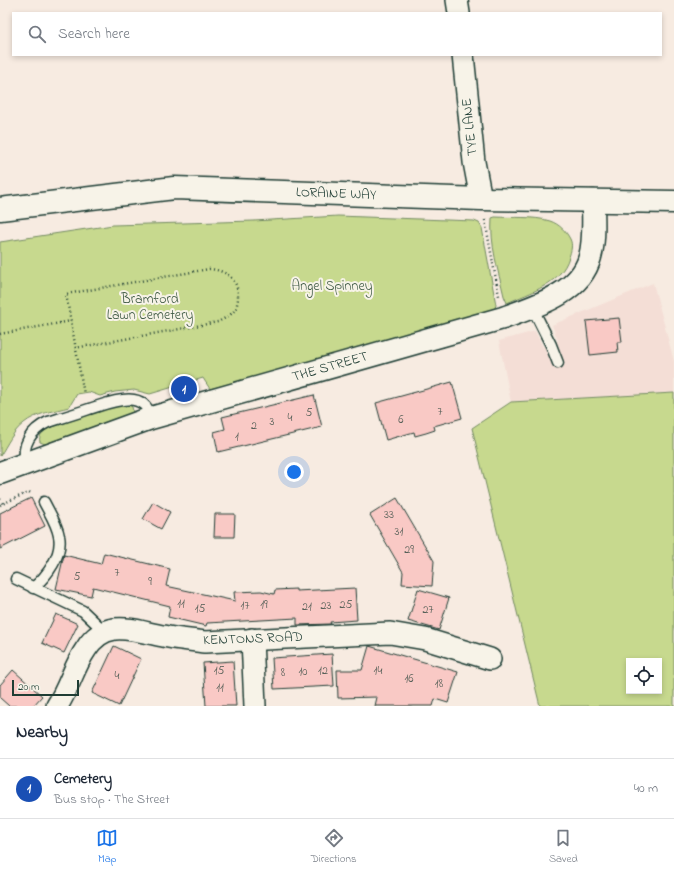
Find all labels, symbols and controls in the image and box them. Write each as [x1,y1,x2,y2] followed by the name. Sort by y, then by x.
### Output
[12,12,662,56] search box
[26,23,48,45] icon: search
[58,23,130,45] text: Search here
[457,97,483,157] street label: TYE LANE
[295,182,377,206] street label: LORAINE WAY
[292,276,373,298] park label: Angel Spinney
[107,289,193,327] park label: Bramford Lawn Cemetery
[290,346,370,388] street label: THE STREET
[171,374,197,404] pin: 1
[438,403,443,421] house number: 7
[306,404,313,422] house number: 5
[288,409,293,427] house number: 4
[398,411,404,429] house number: 6
[270,413,275,431] house number: 3
[251,417,257,435] house number: 2
[235,428,239,446] house number: 1
[284,462,304,482] your location
[384,506,394,524] house number: 33
[395,523,404,541] house number: 31
[404,541,414,559] house number: 29
[115,564,120,582] house number: 7
[74,568,81,586] house number: 5
[148,573,152,591] house number: 9
[177,595,185,613] house number: 11
[260,596,268,614] house number: 19
[340,596,353,614] house number: 25
[241,597,249,615] house number: 17
[321,597,332,615] house number: 23
[302,598,312,616] house number: 21
[195,600,205,618] house number: 15
[423,601,434,619] house number: 27
[203,627,303,651] street label: KENTONS ROAD
[626,658,662,694] map controls
[626,658,662,694] button: locate
[214,662,224,680] house number: 15
[318,662,328,680] house number: 12
[374,662,382,680] house number: 14
[298,663,308,681] house number: 10
[281,664,286,682] house number: 8
[115,667,120,685] house number: 4
[404,670,414,688] house number: 16
[435,675,444,693] house number: 18
[12,678,79,697] scale bar
[18,679,40,695] text: 20 m
[216,679,224,697] house number: 11
[16,720,68,745] text: Nearby
[54,768,112,790] text: Cemetery
[27,779,31,798] text: 1
[634,779,658,798] text: 40 m
[54,790,170,809] text: Bus stop · The Street
[96,827,118,867] tab: Map
[311,827,357,867] tab: Directions
[549,827,578,867] tab: Saved

